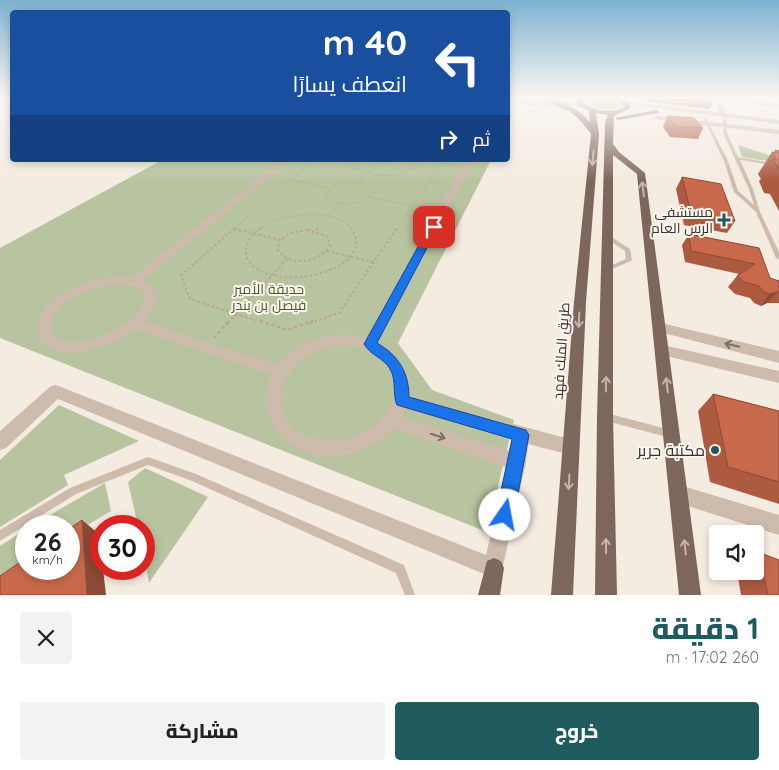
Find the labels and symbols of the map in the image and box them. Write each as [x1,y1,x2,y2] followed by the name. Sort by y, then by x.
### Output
[588,150,598,166] one-way arrow
[638,181,648,197] one-way arrow
[651,203,713,238] place label: مستشفي الرس العام
[413,206,455,248] pin
[717,213,731,227] marker: مستشفي الرس العام
[231,280,306,314] park label: حديقة الأمير فيصل بن بندر
[549,302,573,400] street label: طريق الملك فهد
[574,312,583,328] one-way arrow
[724,340,740,349] one-way arrow
[601,376,611,392] one-way arrow
[662,377,672,393] one-way arrow
[430,432,445,441] one-way arrow
[636,440,705,460] place label: مكتبة جرير
[709,444,721,456] marker: مكتبة جرير
[564,474,573,490] one-way arrow
[478,488,530,540] position arrow
[90,515,155,580] speed limit sign: 30
[601,539,611,555] one-way arrow
[680,539,690,555] one-way arrow

